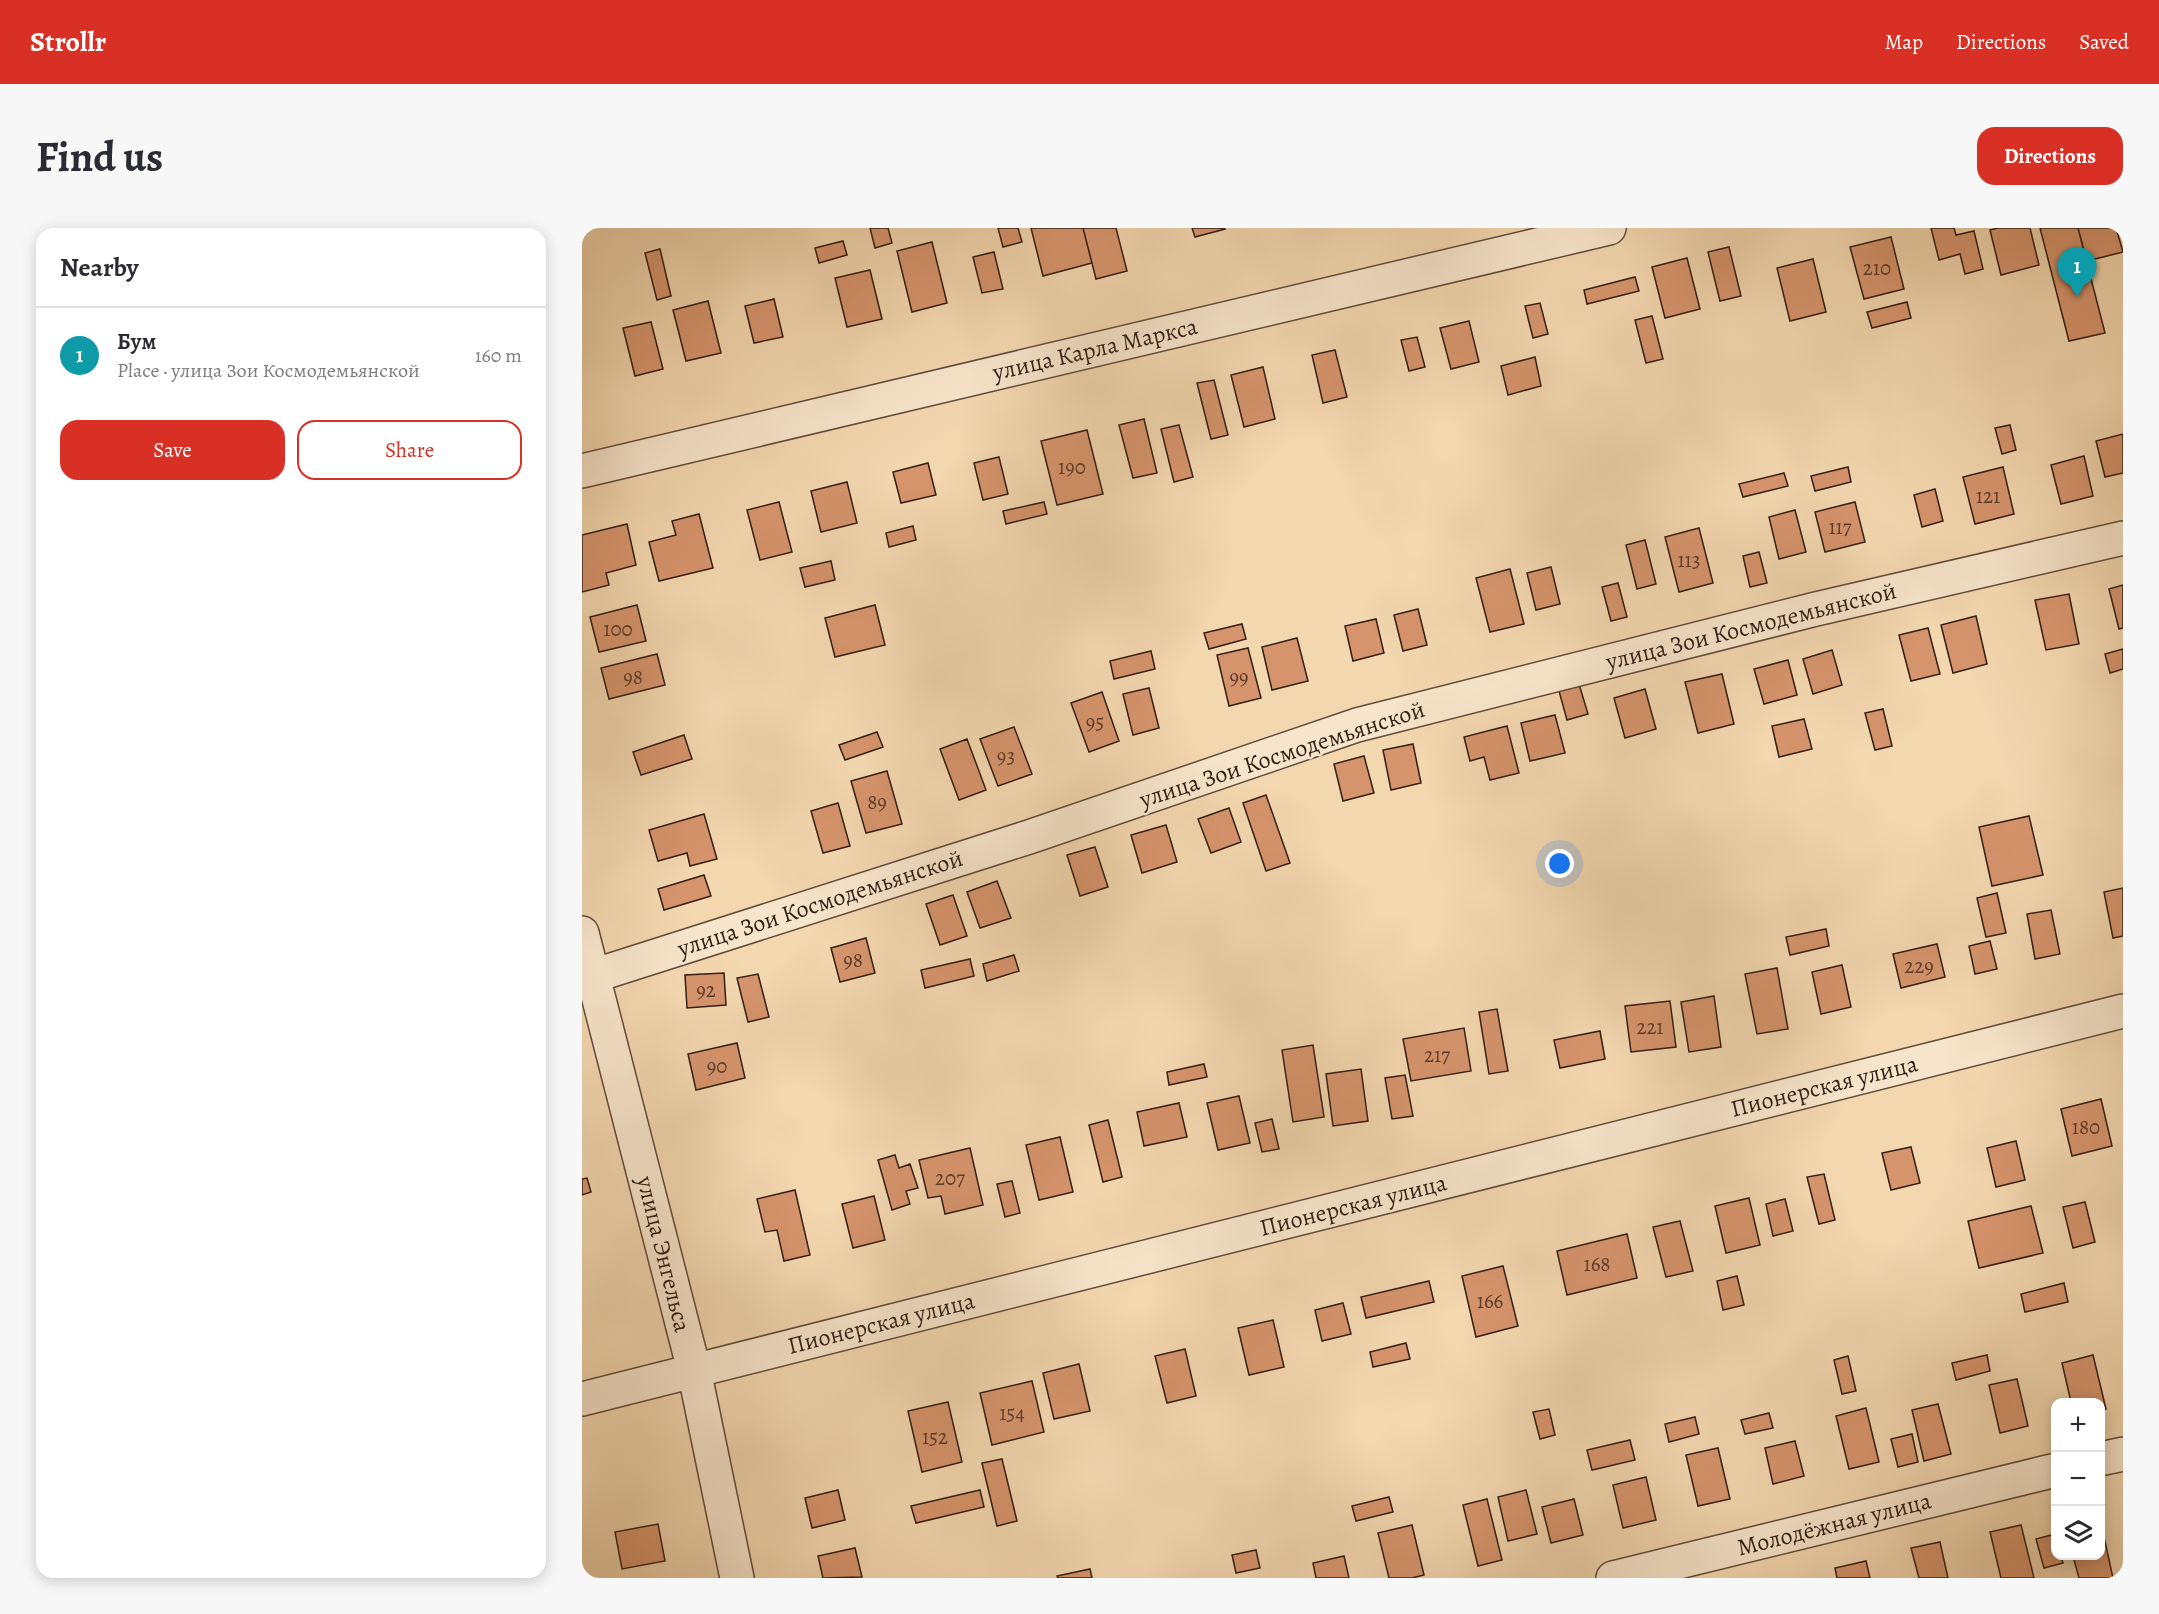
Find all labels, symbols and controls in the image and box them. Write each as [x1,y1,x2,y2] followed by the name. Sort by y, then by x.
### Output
[30,23,106,61] text: Strollr
[1885,28,1923,56] text: Map
[1956,28,2046,56] text: Directions
[2079,28,2129,56] text: Saved
[1977,127,2123,185] button: Directions
[36,128,163,185] text: Find us
[2058,248,2096,297] pin: 1
[60,250,139,285] text: Nearby
[1863,254,1891,282] house number: 210
[988,310,1201,388] street label: улица Карла Маркса
[117,327,156,357] text: Бум
[76,342,83,369] text: 1
[475,342,522,369] text: 160 m
[117,357,420,384] text: Place · улица Зои Космодемьянской
[60,420,285,480] button: Save
[297,420,522,480] button: Share
[1058,453,1086,481] house number: 190
[1976,482,2000,510] house number: 121
[1828,513,1852,541] house number: 117
[1677,546,1701,574] house number: 113
[1601,574,1900,678] street label: улица Зои Космодемьянской
[603,615,633,643] house number: 100
[623,663,643,691] house number: 98
[1229,663,1249,691] house number: 99
[1134,693,1429,816] street label: улица Зои Космодемьянской
[1086,708,1104,736] house number: 95
[997,742,1015,770] house number: 93
[867,788,887,816] house number: 89
[672,842,967,965] street label: улица Зои Космодемьянской
[1545,849,1574,878] your location
[843,946,863,974] house number: 98
[1904,952,1934,980] house number: 229
[696,976,716,1004] house number: 92
[1636,1013,1664,1041] house number: 221
[1424,1041,1450,1069] house number: 217
[1727,1047,1921,1125] street label: Пионерская улица
[707,1052,727,1080] house number: 90
[2072,1113,2100,1141] house number: 180
[935,1164,965,1192] house number: 207
[1256,1166,1450,1244] street label: Пионерская улица
[629,1172,699,1335] street label: улица Энгельса
[1583,1250,1611,1278] house number: 168
[784,1284,978,1362] street label: Пионерская улица
[1477,1287,1504,1315] house number: 166
[2051,1398,2105,1560] map controls
[2051,1398,2105,1452] button: +
[999,1399,1025,1427] house number: 154
[922,1423,948,1451] house number: 152
[2051,1452,2105,1506] button: −
[1734,1484,1934,1564] street label: Молодёжная улица
[2051,1506,2105,1560] button: layers

